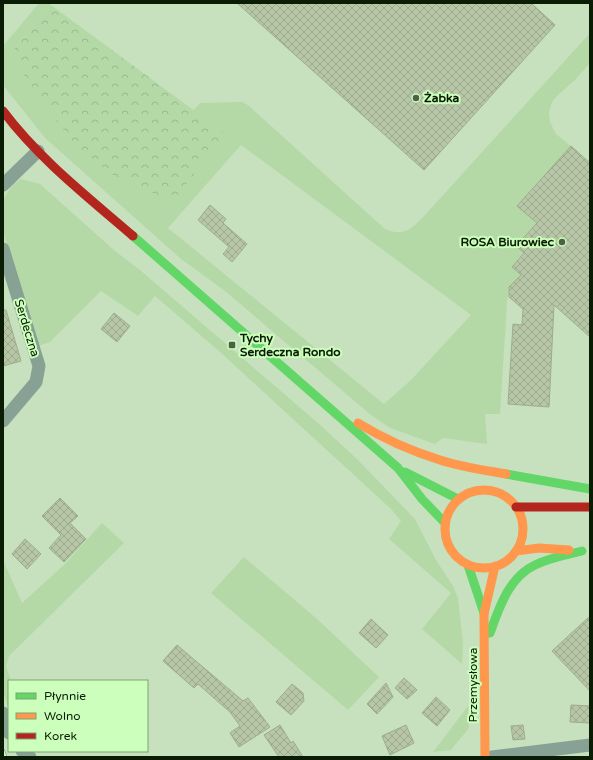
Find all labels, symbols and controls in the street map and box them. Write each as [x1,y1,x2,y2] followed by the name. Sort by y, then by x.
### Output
[424,91,459,105] place label: Żabka
[411,93,421,103] marker: Żabka
[460,235,555,249] place label: ROSA Biurowiec
[557,237,567,247] marker: ROSA Biurowiec
[12,298,42,358] street label: Serdeczna
[239,331,341,359] place label: Tychy Serdeczna Rondo
[227,340,237,350] marker: Tychy Serdeczna Rondo
[466,648,480,722] street label: Przemysłowa
[8,680,148,752] legend
[44,689,86,703] text: Płynnie
[44,709,80,723] text: Wolno
[44,729,78,743] text: Korek

